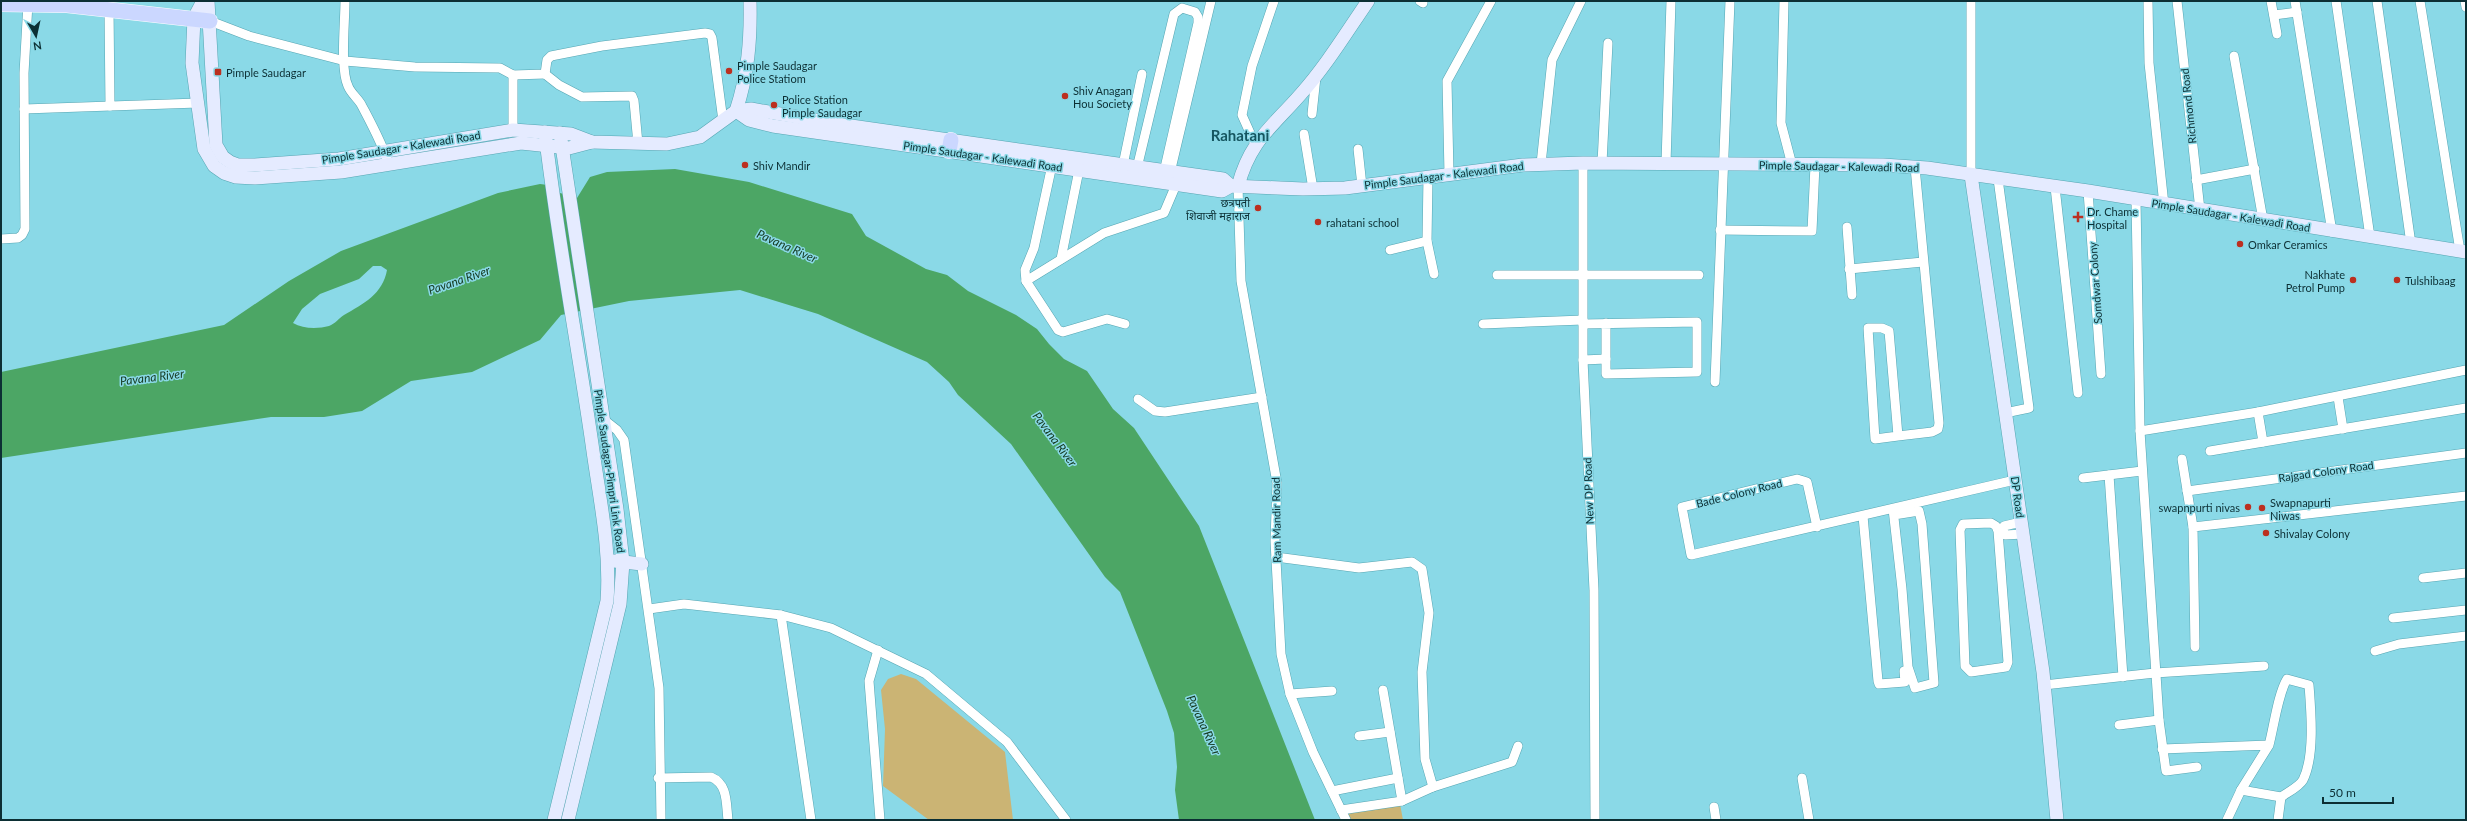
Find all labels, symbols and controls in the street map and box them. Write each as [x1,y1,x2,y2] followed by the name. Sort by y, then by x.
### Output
[16,16,56,56] north arrow
[32,39,43,53] text: N
[737,59,817,85] place label: Pimple Saudagar Police Statiom
[226,66,306,79] place label: Pimple Saudagar
[724,66,734,76] marker: Pimple Saudagar Police Statiom
[213,67,223,77] marker: Pimple Saudagar
[2178,68,2198,144] street label: Richmond Road
[1073,84,1132,110] place label: Shiv Anagan Hou Society
[1060,91,1070,101] marker: Shiv Anagan Hou Society
[782,93,862,119] place label: Police Station Pimple Saudagar
[769,100,779,110] marker: Police Station Pimple Saudagar
[1211,126,1269,144] district label: Rahatani
[321,128,481,166] street label: Pimple Saudagar - Kalewadi Road
[903,138,1063,174] street label: Pimple Saudagar - Kalewadi Road
[1759,158,1919,174] street label: Pimple Saudagar - Kalewadi Road
[753,159,810,172] place label: Shiv Mandir
[1364,159,1524,191] street label: Pimple Saudagar - Kalewadi Road
[740,160,750,170] marker: Shiv Mandir
[1186,196,1251,222] place label: छत्रपती शिवाजी महाराज
[2151,196,2311,234] street label: Pimple Saudagar - Kalewadi Road
[1253,203,1263,213] marker: छत्रपती शिवाजी महाराज
[2087,205,2138,231] place label: Dr. Chame Hospital
[2072,211,2084,223] marker: Dr. Chame Hospital
[1326,216,1399,229] place label: rahatani school
[1313,217,1323,227] marker: rahatani school
[754,226,820,266] water label: Pavana River
[2248,238,2328,251] place label: Omkar Ceramics
[2235,239,2245,249] marker: Omkar Ceramics
[2086,241,2104,324] street label: Somdwar Colony
[426,262,493,298] water label: Pavana River
[2286,268,2345,294] place label: Nakhate Petrol Pump
[2405,274,2456,287] place label: Tulshibaag
[2348,275,2358,285] marker: Nakhate Petrol Pump
[2392,275,2402,285] marker: Tulshibaag
[119,366,186,388] water label: Pavana River
[592,388,628,554] street label: Pimple Saudagar-Pimpri Link Road
[1030,409,1081,470] water label: Pavana River
[1580,457,1596,525] street label: New DP Road
[2278,458,2374,484] street label: Rajgad Colony Road
[2009,475,2027,519] street label: DP Road
[1695,476,1783,510] street label: Bade Colony Road
[1269,477,1283,563] street label: Ram Mandir Road
[2270,496,2331,522] place label: Swapnapurti Niwas
[2158,501,2240,514] place label: swapnpurti nivas
[2243,502,2253,512] marker: swapnpurti nivas
[2257,503,2267,513] marker: Swapnapurti Niwas
[2274,527,2350,540] place label: Shivalay Colony
[2261,528,2271,538] marker: Shivalay Colony
[1184,693,1225,758] water label: Pavana River
[2323,779,2393,805] scale bar
[2329,785,2356,800] text: 50 m

